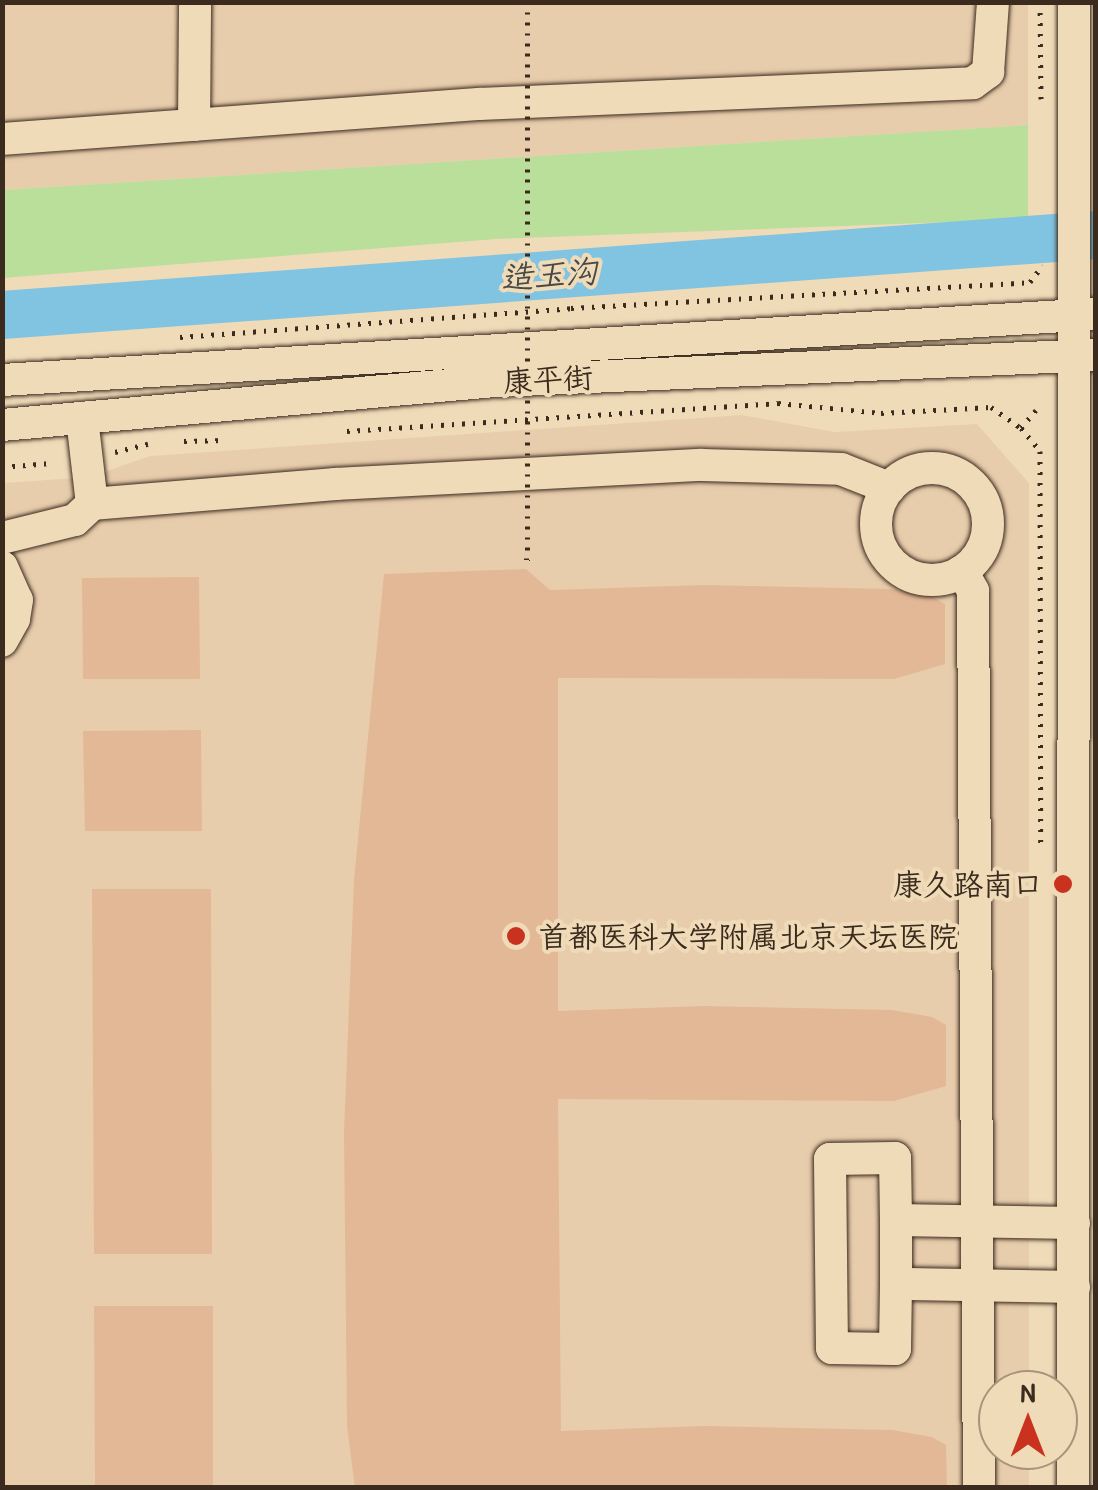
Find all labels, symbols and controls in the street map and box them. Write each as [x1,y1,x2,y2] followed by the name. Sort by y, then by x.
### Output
[500,252,598,298] water label: 造玉沟
[502,359,594,399] street label: 康平街
[893,866,1043,902] place label: 康久路南口
[1052,873,1074,895] marker: 康久路南口
[538,918,958,954] place label: 首都医科大学附属北京天坛医院
[503,923,529,949] marker: 首都医科大学附属北京天坛医院
[978,1370,1078,1470] north arrow
[1021,1373,1035,1411] text: N

